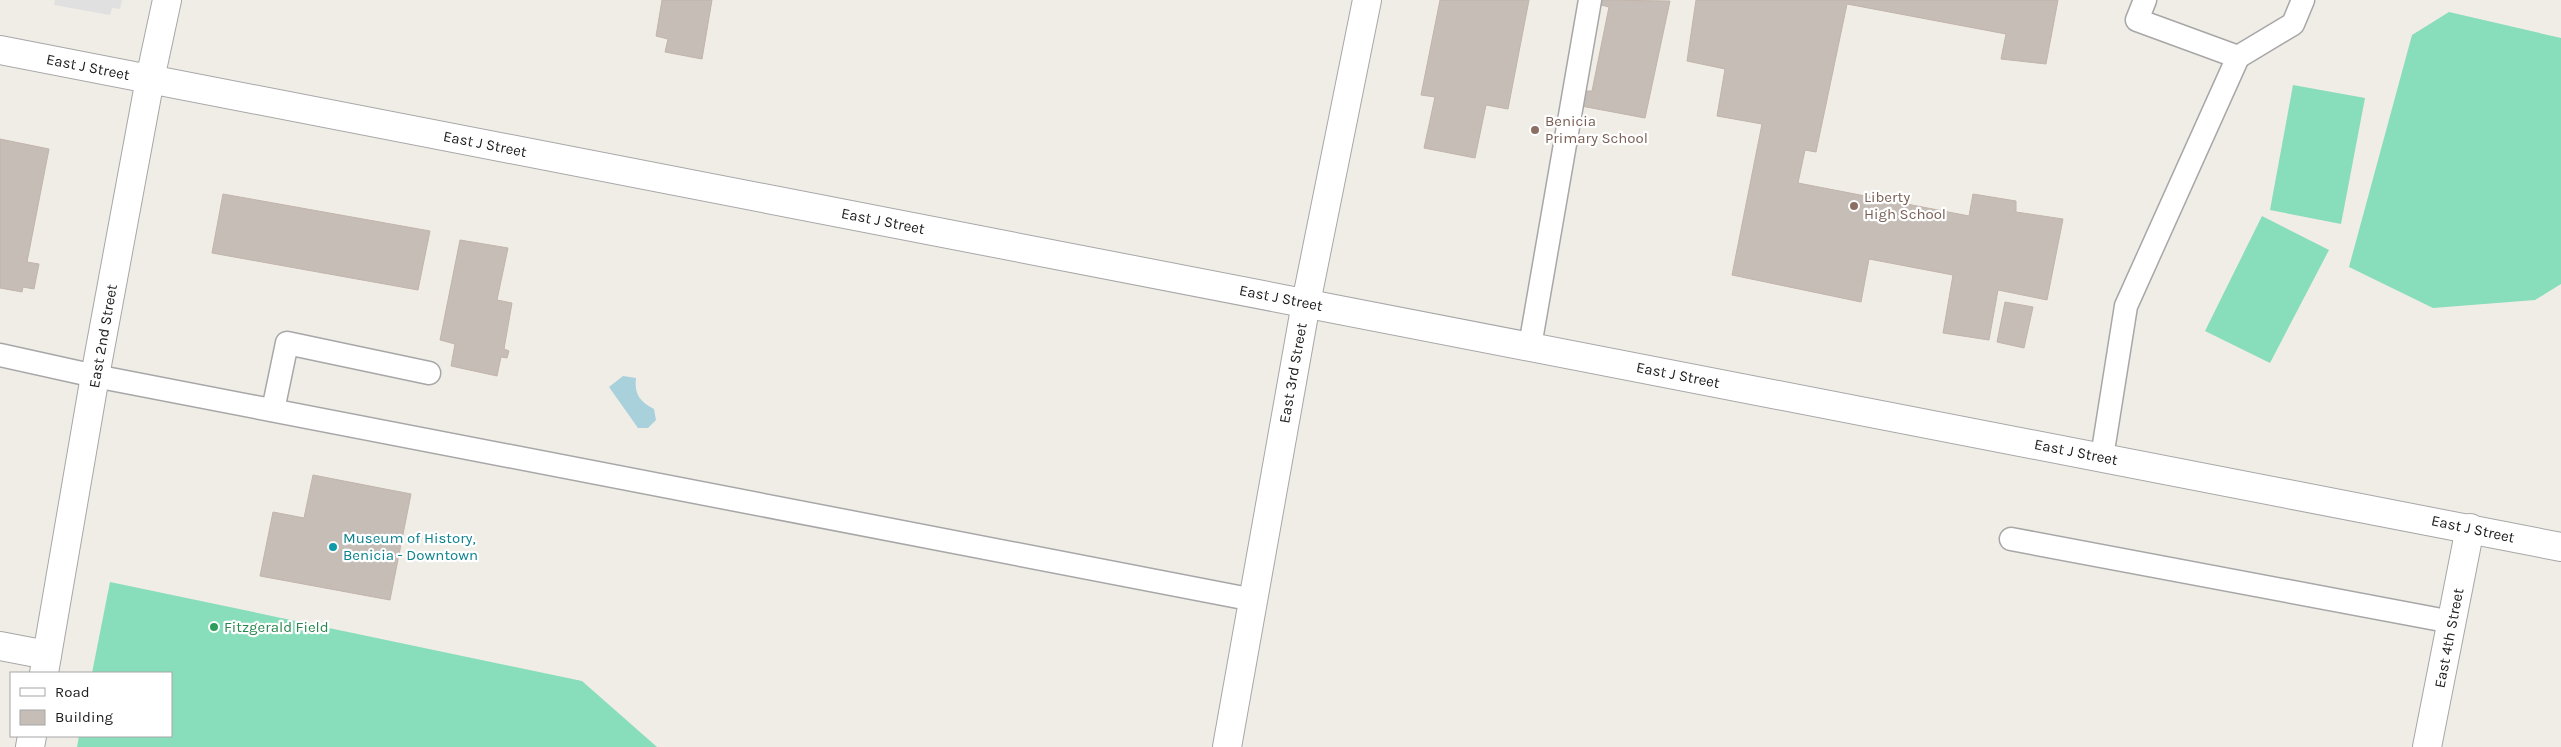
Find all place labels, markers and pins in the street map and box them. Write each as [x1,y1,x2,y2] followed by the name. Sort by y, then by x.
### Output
[1545,112,1648,147] place label: Benicia Primary School
[1529,124,1541,136] marker: Benicia Primary School
[1864,188,1946,223] place label: Liberty High School
[1848,200,1860,212] marker: Liberty High School
[343,529,478,564] place label: Museum of History, Benicia - Downtown
[327,541,339,553] marker: Museum of History, Benicia - Downtown
[224,618,329,636] place label: Fitzgerald Field
[208,621,220,633] marker: Fitzgerald Field

